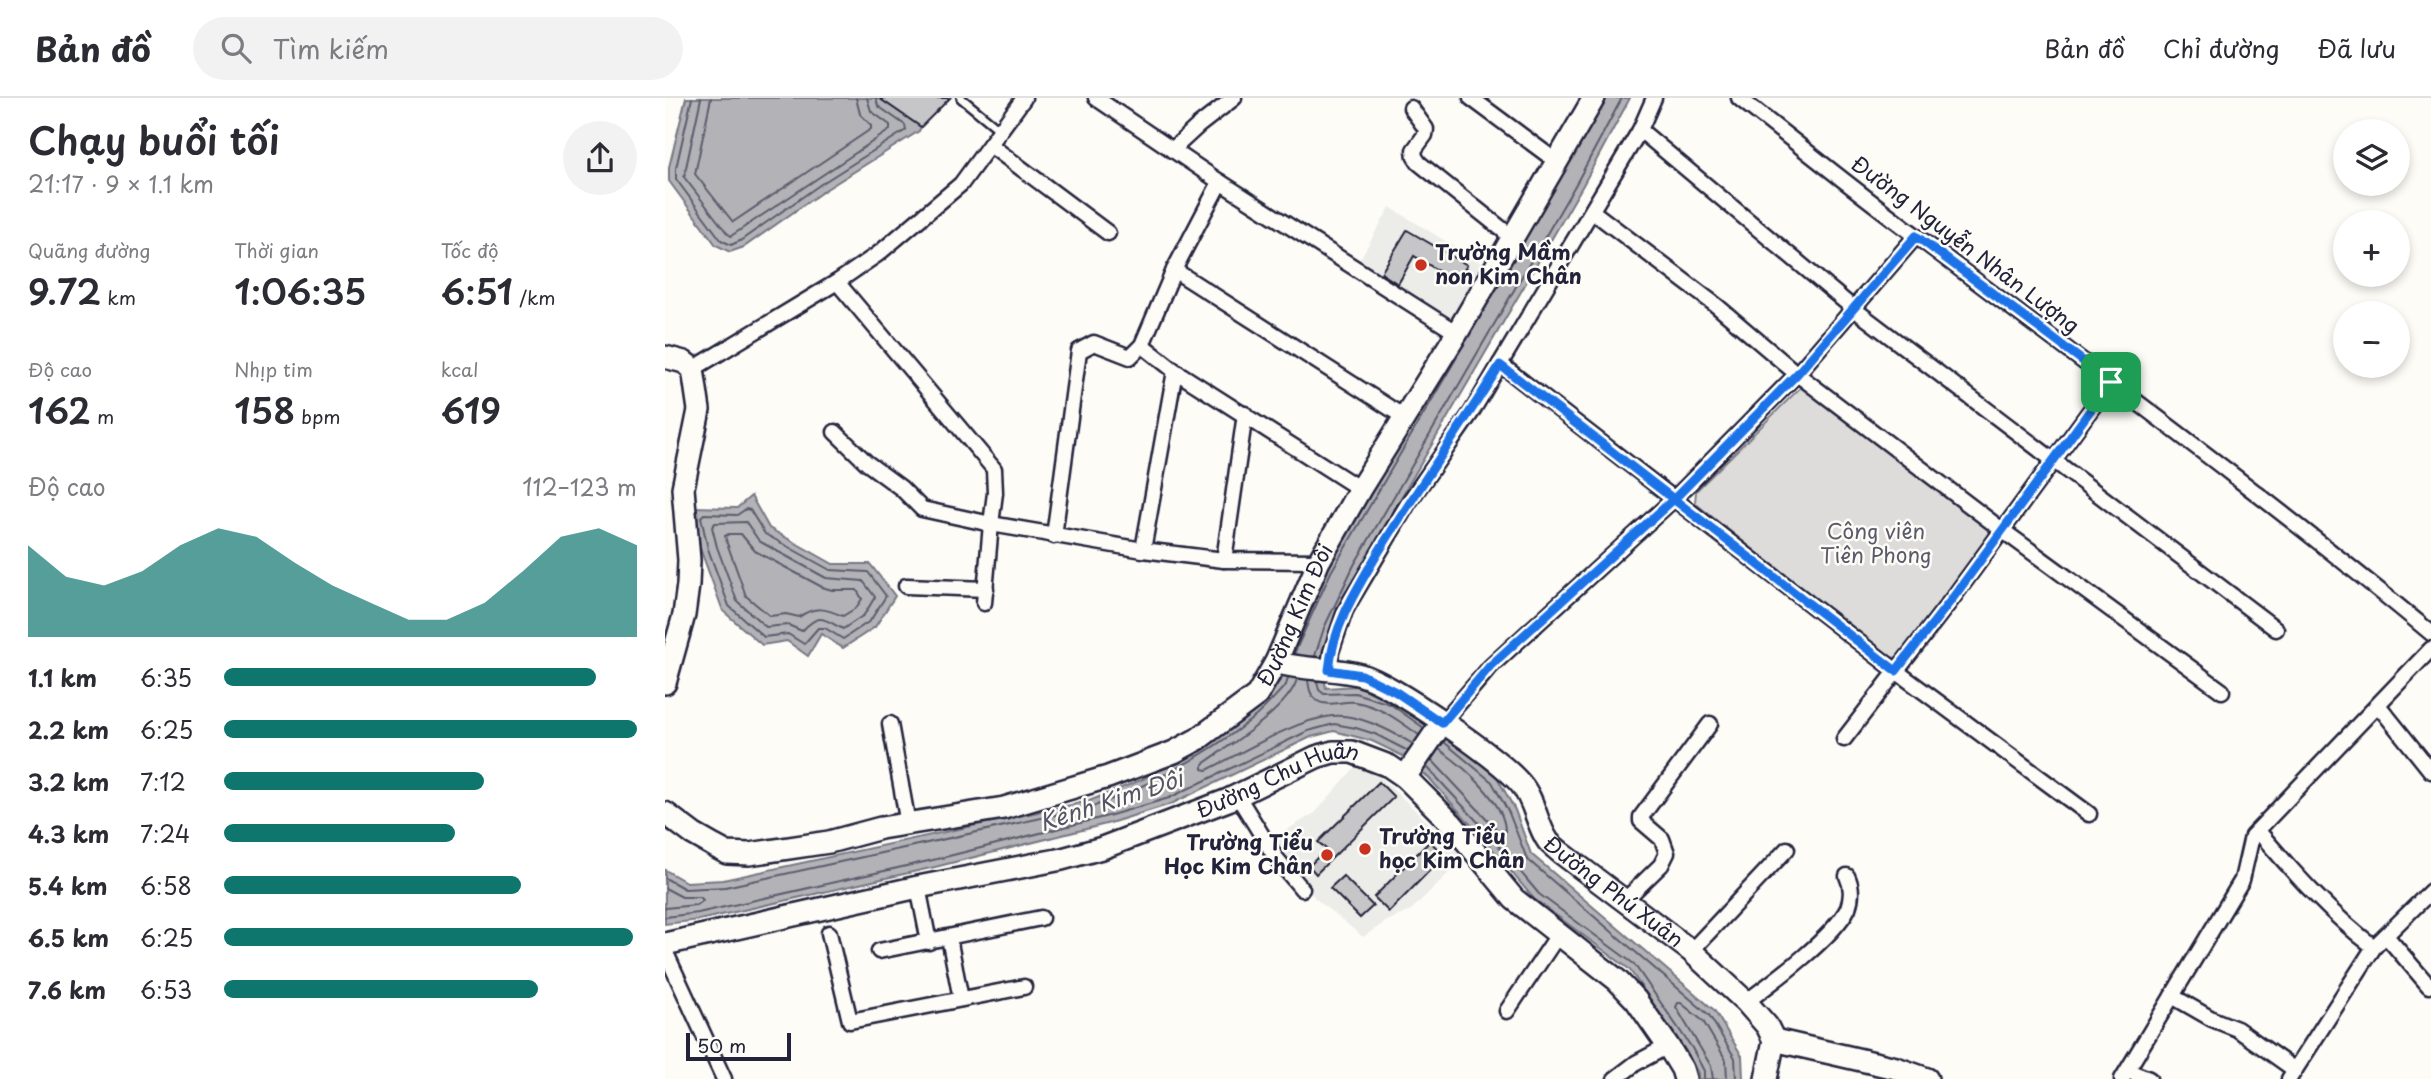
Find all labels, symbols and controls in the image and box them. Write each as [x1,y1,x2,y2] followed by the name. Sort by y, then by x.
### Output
[193,17,683,80] search box
[35,23,151,73] text: Bản đồ
[217,29,255,67] icon: search
[273,29,389,68] text: Tìm kiếm
[2044,30,2125,66] text: Bản đồ
[2163,30,2280,66] text: Chỉ đường
[2318,30,2396,66] text: Đã lưu
[28,111,280,168] text: Chạy buổi tối
[2333,119,2410,378] map controls
[2333,119,2410,196] button: layers
[563,121,637,195] button: share
[1845,147,2087,340] street label: Đường Nguyễn Nhân Lượng
[28,166,214,201] text: 21:17 · 9 × 1.1 km
[2333,210,2410,287] button: +
[1435,235,1582,291] place label: Trường Mầm non Kim Chân
[28,236,150,264] text: Quãng đường
[234,236,319,264] text: Thời gian
[441,236,499,264] text: Tốc độ
[1413,257,1429,273] marker: Trường Mầm non Kim Chân
[28,264,101,317] text: 9.72
[234,264,367,317] text: 1:06:35
[441,264,513,317] text: 6:51
[101,283,136,311] text: km
[513,283,556,311] text: /km
[2333,301,2410,378] button: −
[2081,352,2141,412] pin
[28,355,92,383] text: Độ cao
[234,355,313,383] text: Nhịp tim
[441,355,479,383] text: kcal
[2092,363,2130,401] icon: arrive
[28,383,91,436] text: 162
[234,383,295,436] text: 158
[441,383,501,436] text: 619
[91,402,114,430] text: m
[295,402,341,430] text: bpm
[28,469,106,504] text: Độ cao
[522,469,637,504] text: 112–123 m
[1820,514,1932,570] park label: Công viên Tiên Phong
[1247,537,1340,692] street label: Đường Kim Đôi
[28,660,97,695] text: 1.1 km
[140,660,192,695] text: 6:35
[28,712,109,747] text: 2.2 km
[140,712,193,747] text: 6:25
[1191,733,1365,825] street label: Đường Chu Huân
[1034,759,1190,839] water label: Kênh Kim Đôi
[28,764,109,799] text: 3.2 km
[140,764,186,799] text: 7:12
[28,816,109,851] text: 4.3 km
[140,816,190,851] text: 7:24
[1379,819,1525,875] place label: Trường Tiểu học Kim Chân
[1164,825,1313,881] place label: Trường Tiểu Học Kim Chân
[1538,827,1691,954] street label: Đường Phú Xuân
[1357,841,1373,857] marker: Trường Tiểu học Kim Chân
[1319,847,1335,863] marker: Trường Tiểu Học Kim Chân
[28,868,108,903] text: 5.4 km
[140,868,192,903] text: 6:58
[28,920,109,955] text: 6.5 km
[140,920,193,955] text: 6:25
[28,972,106,1007] text: 7.6 km
[140,972,192,1007] text: 6:53
[686,1030,791,1062] scale bar
[697,1031,746,1059] text: 50 m

